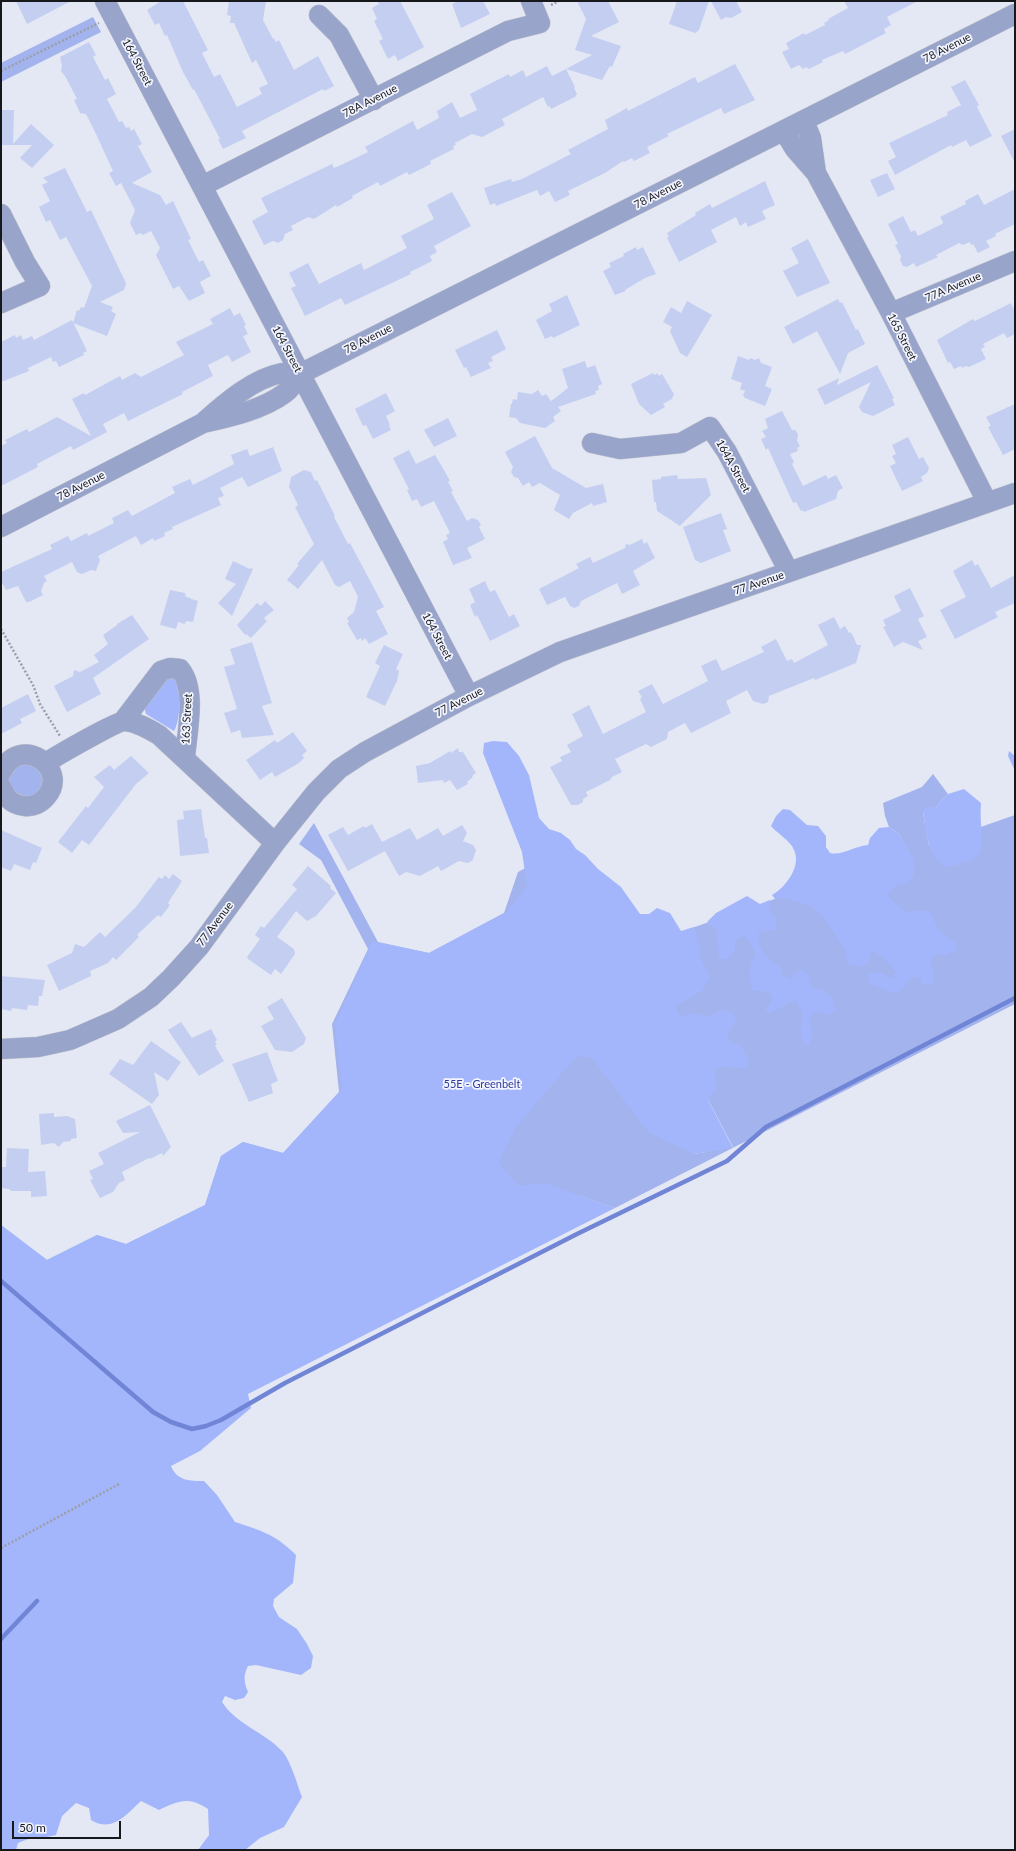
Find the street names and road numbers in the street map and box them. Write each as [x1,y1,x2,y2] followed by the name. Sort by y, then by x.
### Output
[921,30,973,66] street label: 78 Avenue
[119,36,155,88] street label: 164 Street
[341,82,399,120] street label: 78A Avenue
[632,176,684,212] street label: 78 Avenue
[923,269,983,305] street label: 77A Avenue
[885,311,919,363] street label: 165 Street
[342,321,394,357] street label: 78 Avenue
[269,323,305,375] street label: 164 Street
[713,437,753,495] street label: 164A Street
[55,468,107,504] street label: 78 Avenue
[732,568,786,598] street label: 77 Avenue
[419,610,455,662] street label: 164 Street
[433,684,485,720] street label: 77 Avenue
[179,693,195,745] street label: 163 Street
[194,899,236,949] street label: 77 Avenue

